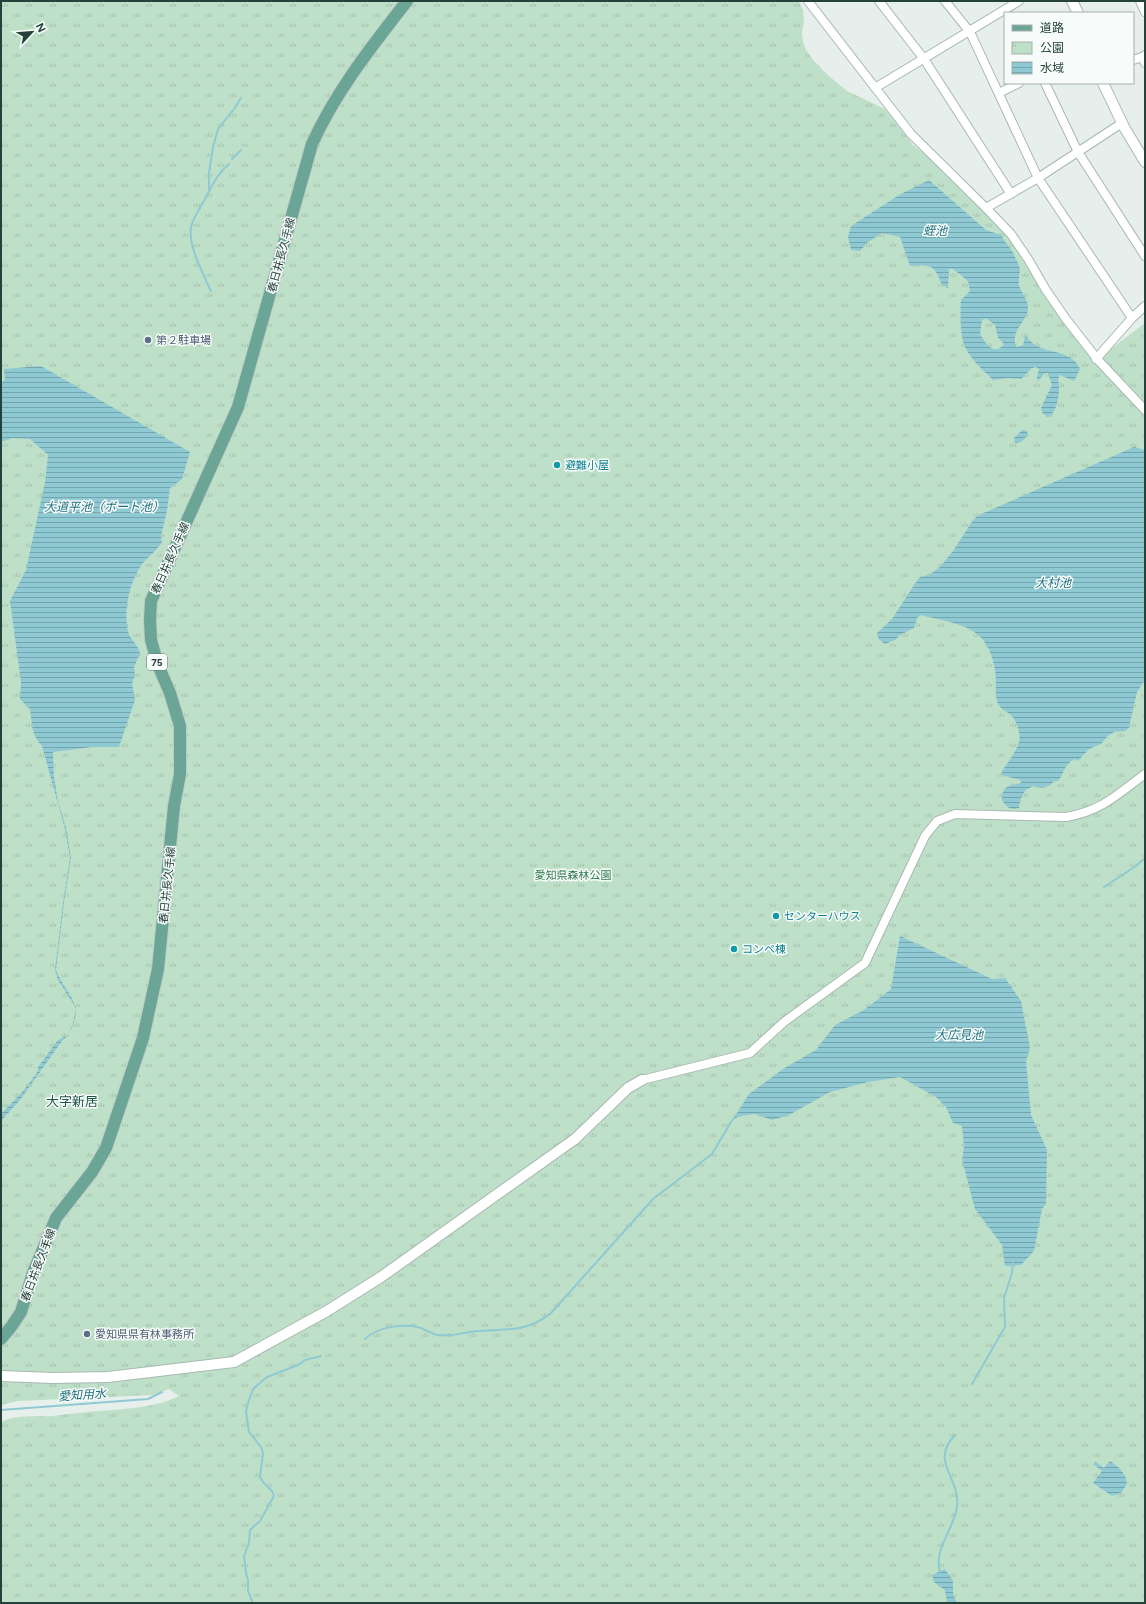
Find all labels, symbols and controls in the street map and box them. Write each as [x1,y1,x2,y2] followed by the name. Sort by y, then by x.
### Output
[12,12,52,52] north arrow
[1004,12,1134,84] legend
[33,21,48,35] text: N
[1040,21,1064,35] text: 道路
[1040,41,1064,55] text: 公園
[1040,61,1064,75] text: 水域
[265,216,298,294] street label: 春日井長久手線
[923,224,948,238] water label: 蛭池
[156,334,211,347] place label: 第２駐車場
[143,335,153,345] marker: 第２駐車場
[565,459,609,472] place label: 避難小屋
[552,460,562,470] marker: 避難小屋
[44,500,164,514] water label: 大道平池（ボート池）
[149,520,192,596] street label: 春日井長久手線
[1035,576,1072,590] water label: 大村池
[147,654,167,670] road number: 75
[157,846,178,924] street label: 春日井長久手線
[535,869,612,882] park label: 愛知県森林公園
[784,910,861,923] place label: センターハウス
[771,911,781,921] marker: センターハウス
[742,943,786,956] place label: コンペ棟
[729,944,739,954] marker: コンペ棟
[935,1028,984,1042] water label: 大広見池
[46,1094,98,1109] district label: 大字新居
[19,1227,58,1303] street label: 春日井長久手線
[95,1328,195,1341] place label: 愛知県県有林事務所
[82,1329,92,1339] marker: 愛知県県有林事務所
[58,1386,108,1404] water label: 愛知用水

